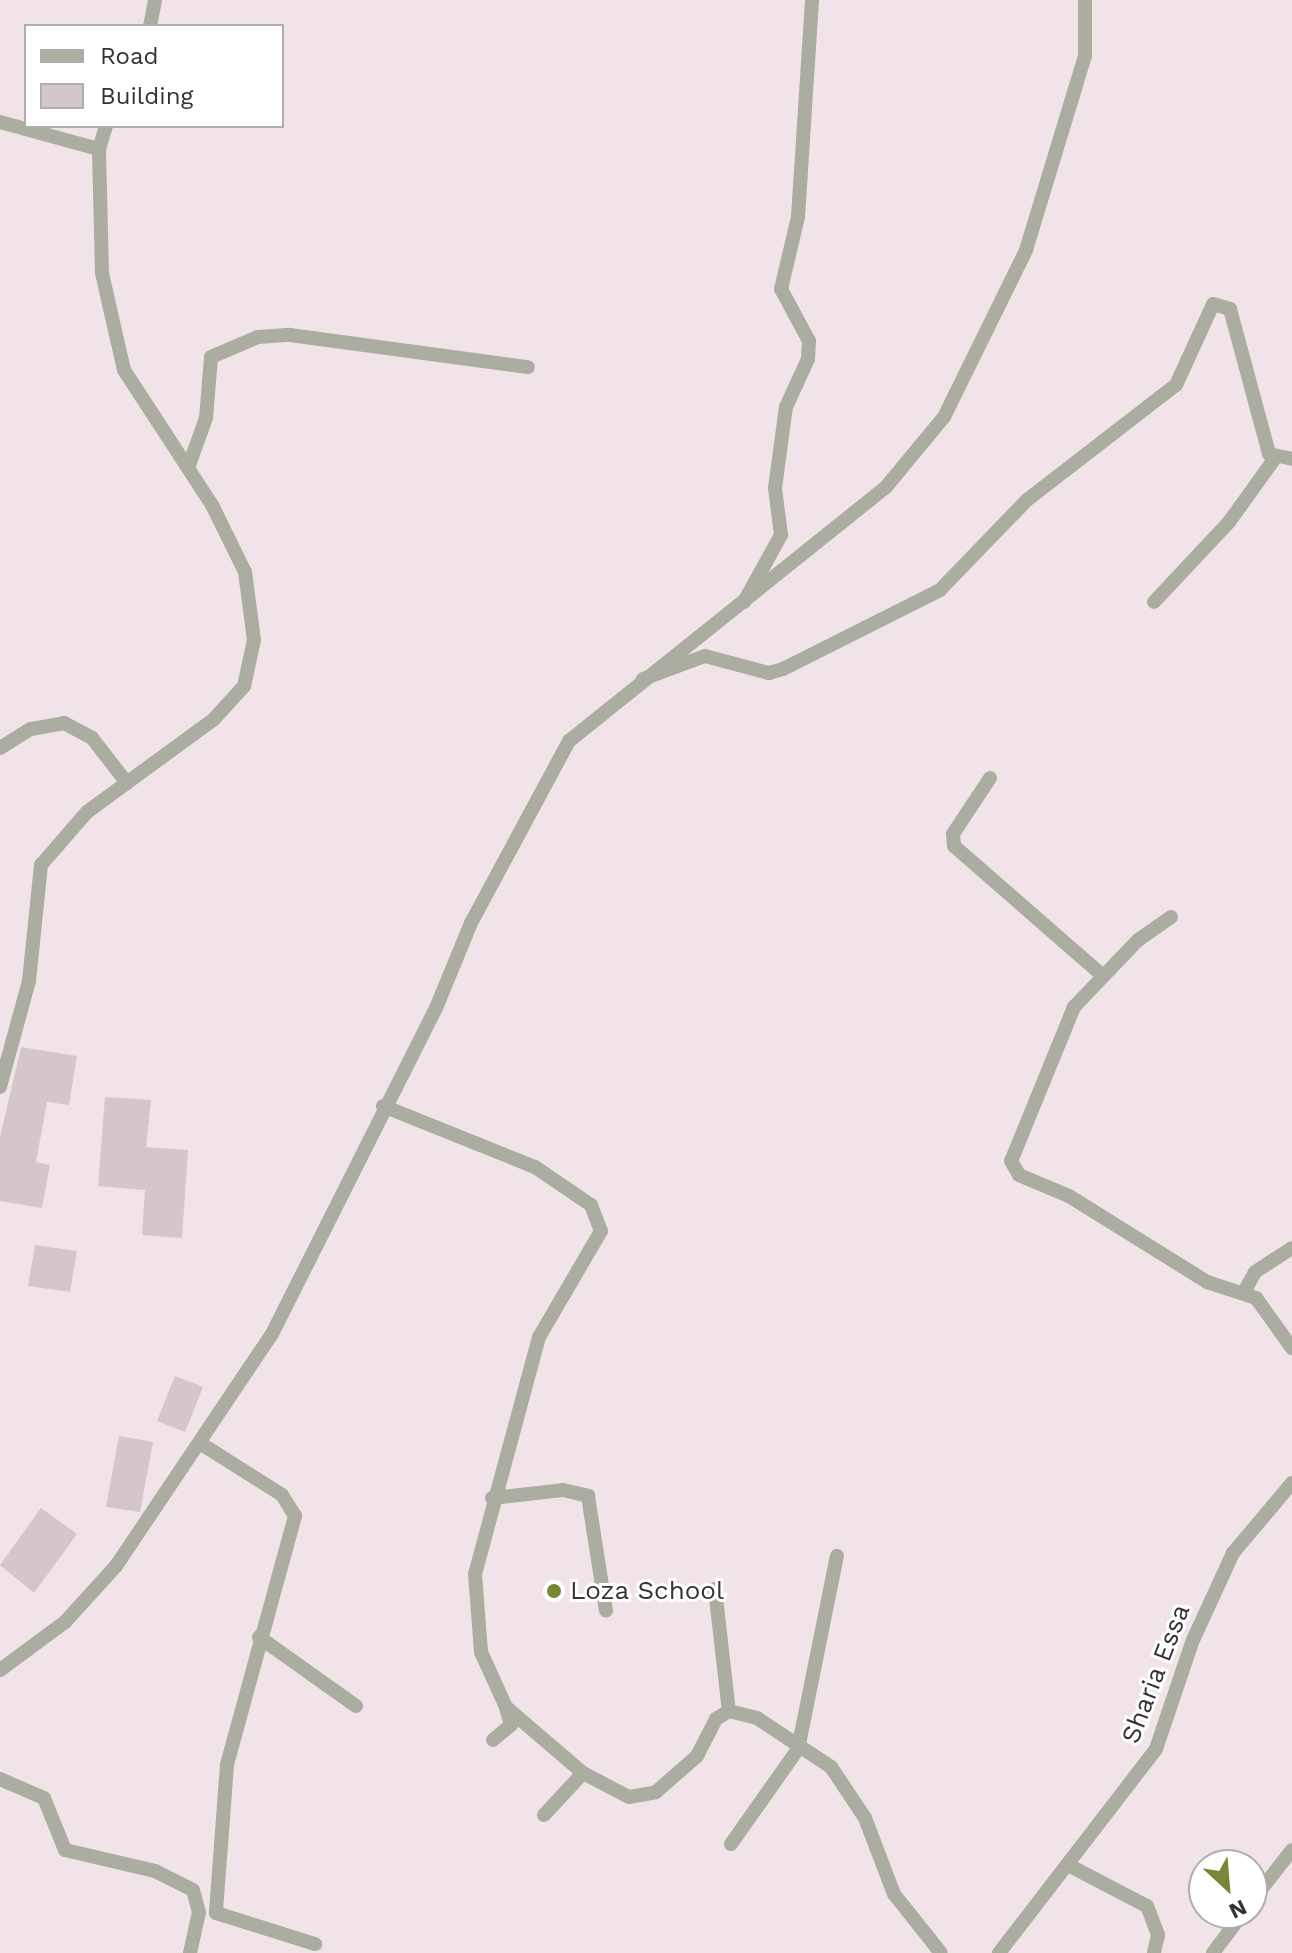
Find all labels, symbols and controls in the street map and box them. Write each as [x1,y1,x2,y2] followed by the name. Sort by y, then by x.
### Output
[24,24,284,128] legend
[100,42,159,70] text: Road
[100,82,193,110] text: Building
[570,1575,724,1607] place label: Loza School
[545,1582,563,1600] marker: Loza School
[1115,1600,1197,1748] street label: Sharia Essa
[1188,1849,1268,1929] north arrow
[1225,1894,1251,1924] text: N

